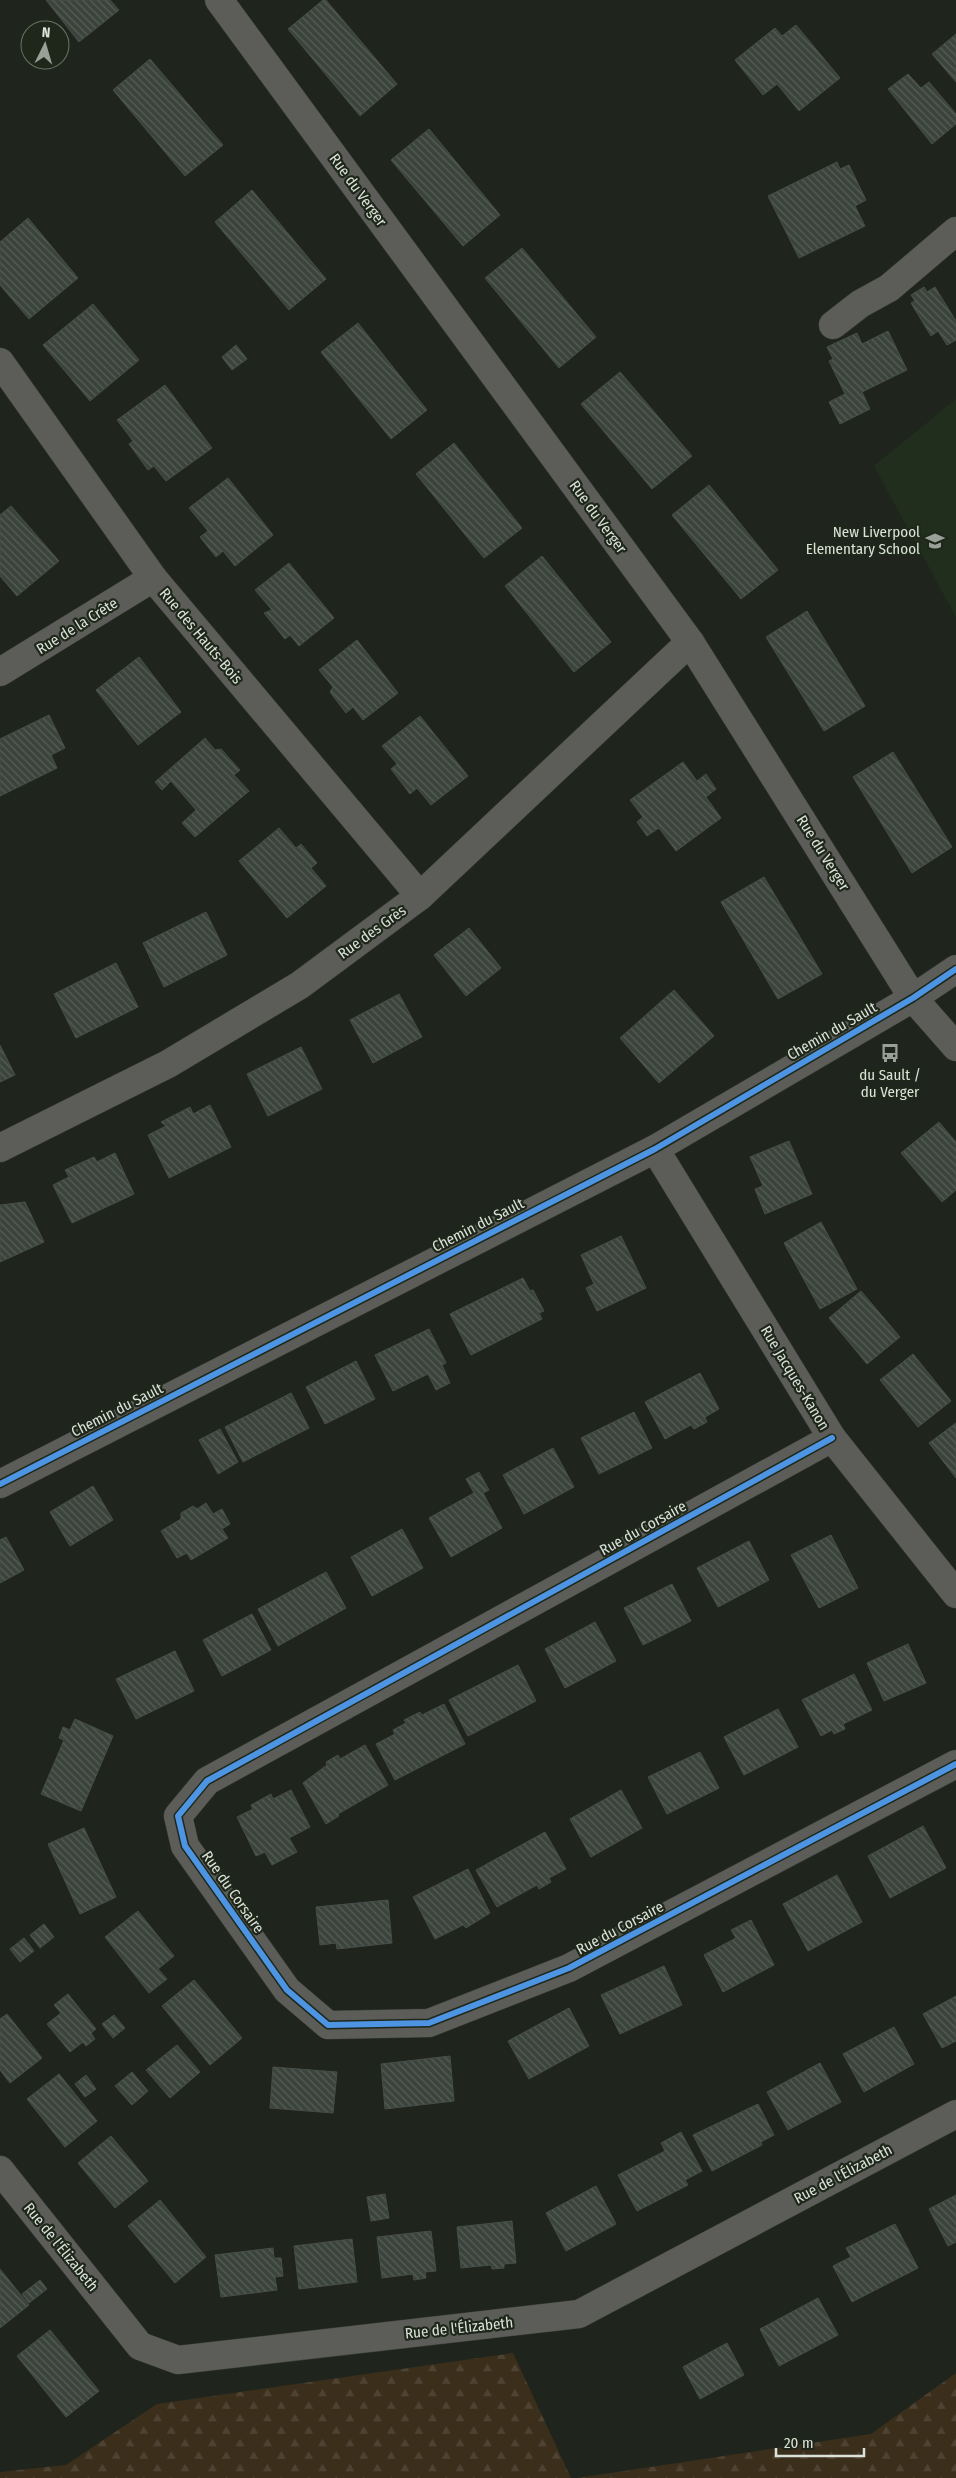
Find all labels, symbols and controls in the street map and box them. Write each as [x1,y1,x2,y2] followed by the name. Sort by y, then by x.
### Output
[20,20,70,70] north arrow
[41,24,51,41] text: N
[326,150,391,231] street label: Rue du Verger
[566,477,631,558] street label: Rue du Verger
[806,523,920,558] place label: New Liverpool Elementary School
[924,530,946,552] school or university icon: New Liverpool Elementary School
[156,584,246,688] street label: Rue des Hauts-Bois
[33,594,121,658] street label: Rue de la Crête
[793,812,854,895] street label: Rue du Verger
[335,901,409,963] street label: Rue des Grès
[784,998,880,1064] street label: Chemin du Sault
[879,1042,901,1064] bus stop icon: du Sault / du Verger
[859,1066,921,1101] place label: du Sault / du Verger
[429,1194,527,1256] street label: Chemin du Sault
[757,1323,833,1433] street label: Rue Jacques-Kanon
[68,1379,166,1441] street label: Chemin du Sault
[597,1497,689,1559] street label: Rue du Corsaire
[198,1847,268,1937] street label: Rue du Corsaire
[573,1897,667,1959] street label: Rue du Corsaire
[791,2141,895,2207] street label: Rue de l'Élizabeth
[20,2199,102,2295] street label: Rue de l'Élizabeth
[404,2313,514,2343] street label: Rue de l'Élizabeth
[776,2426,864,2458] scale bar
[784,2434,814,2452] text: 20 m

